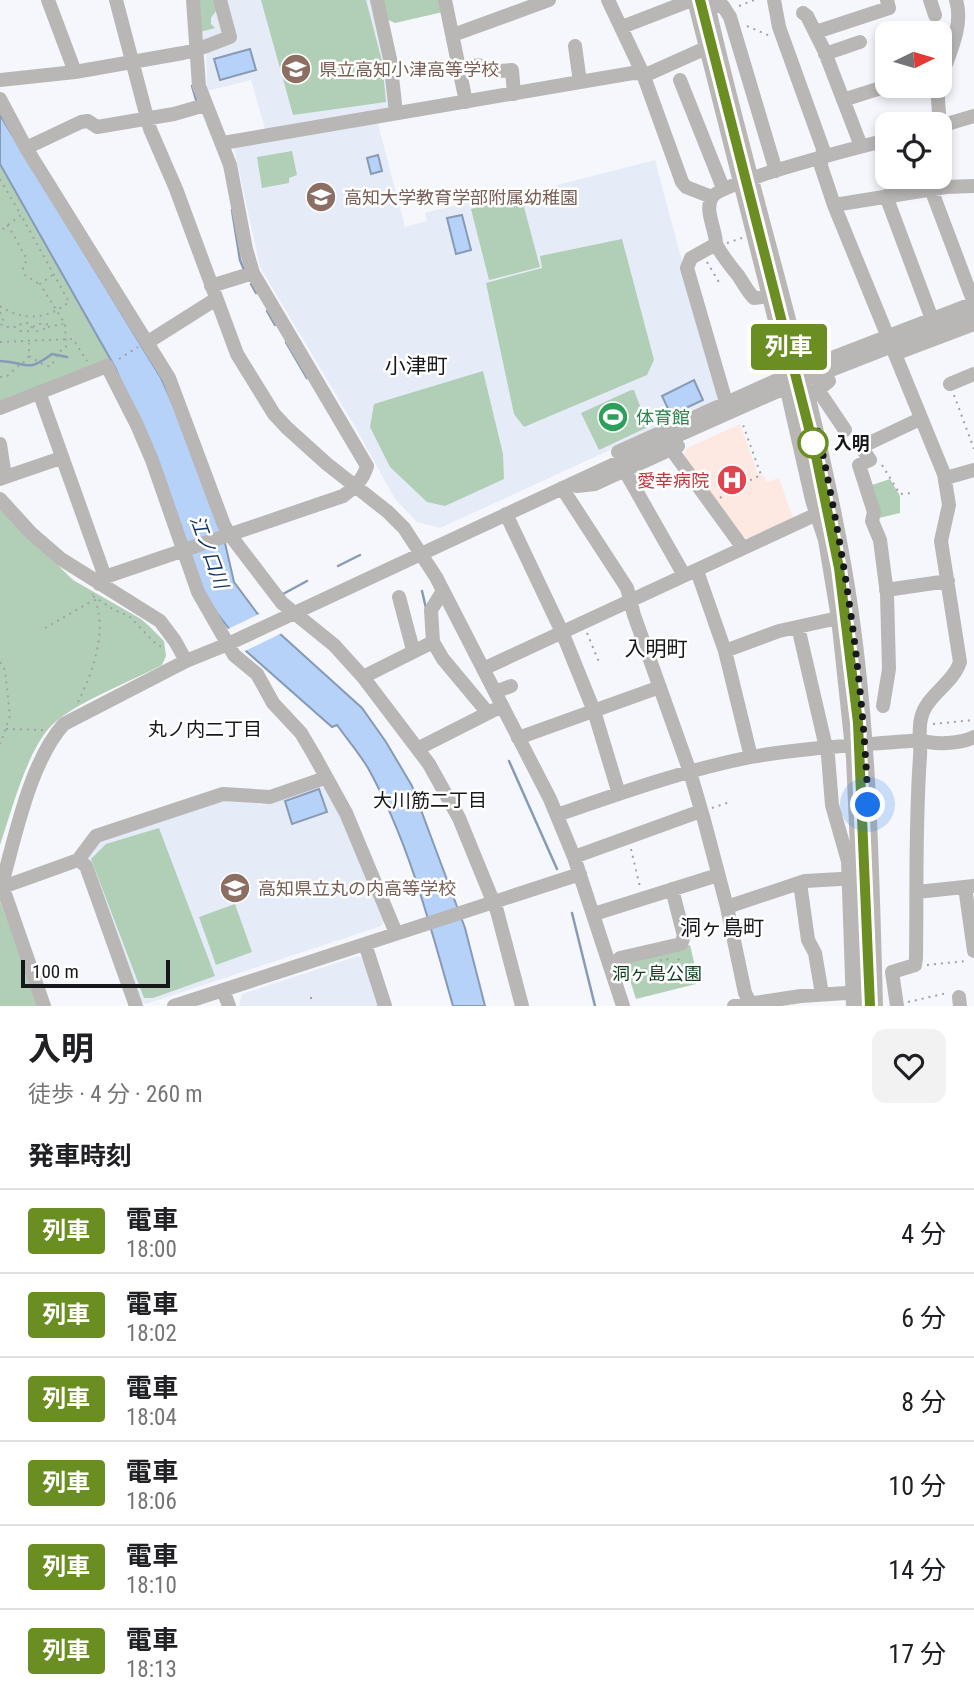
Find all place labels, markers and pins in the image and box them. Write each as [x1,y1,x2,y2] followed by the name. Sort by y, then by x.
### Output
[279,52,313,86] school or university icon: 県立高知小津高等学校
[319,59,499,80] place label: 県立高知小津高等学校
[304,180,338,214] school or university icon: 高知大学教育学部附属幼稚園
[344,187,578,208] place label: 高知大学教育学部附属幼稚園
[596,400,630,434] sports icon: 体育館
[636,407,690,428] place label: 体育館
[798,428,828,458] marker: 入明
[834,433,870,454] place label: 入明
[715,463,749,497] hospital icon: 愛幸病院
[637,470,709,491] place label: 愛幸病院
[218,871,252,905] school or university icon: 高知県立丸の内高等学校
[258,878,456,899] place label: 高知県立丸の内高等学校

